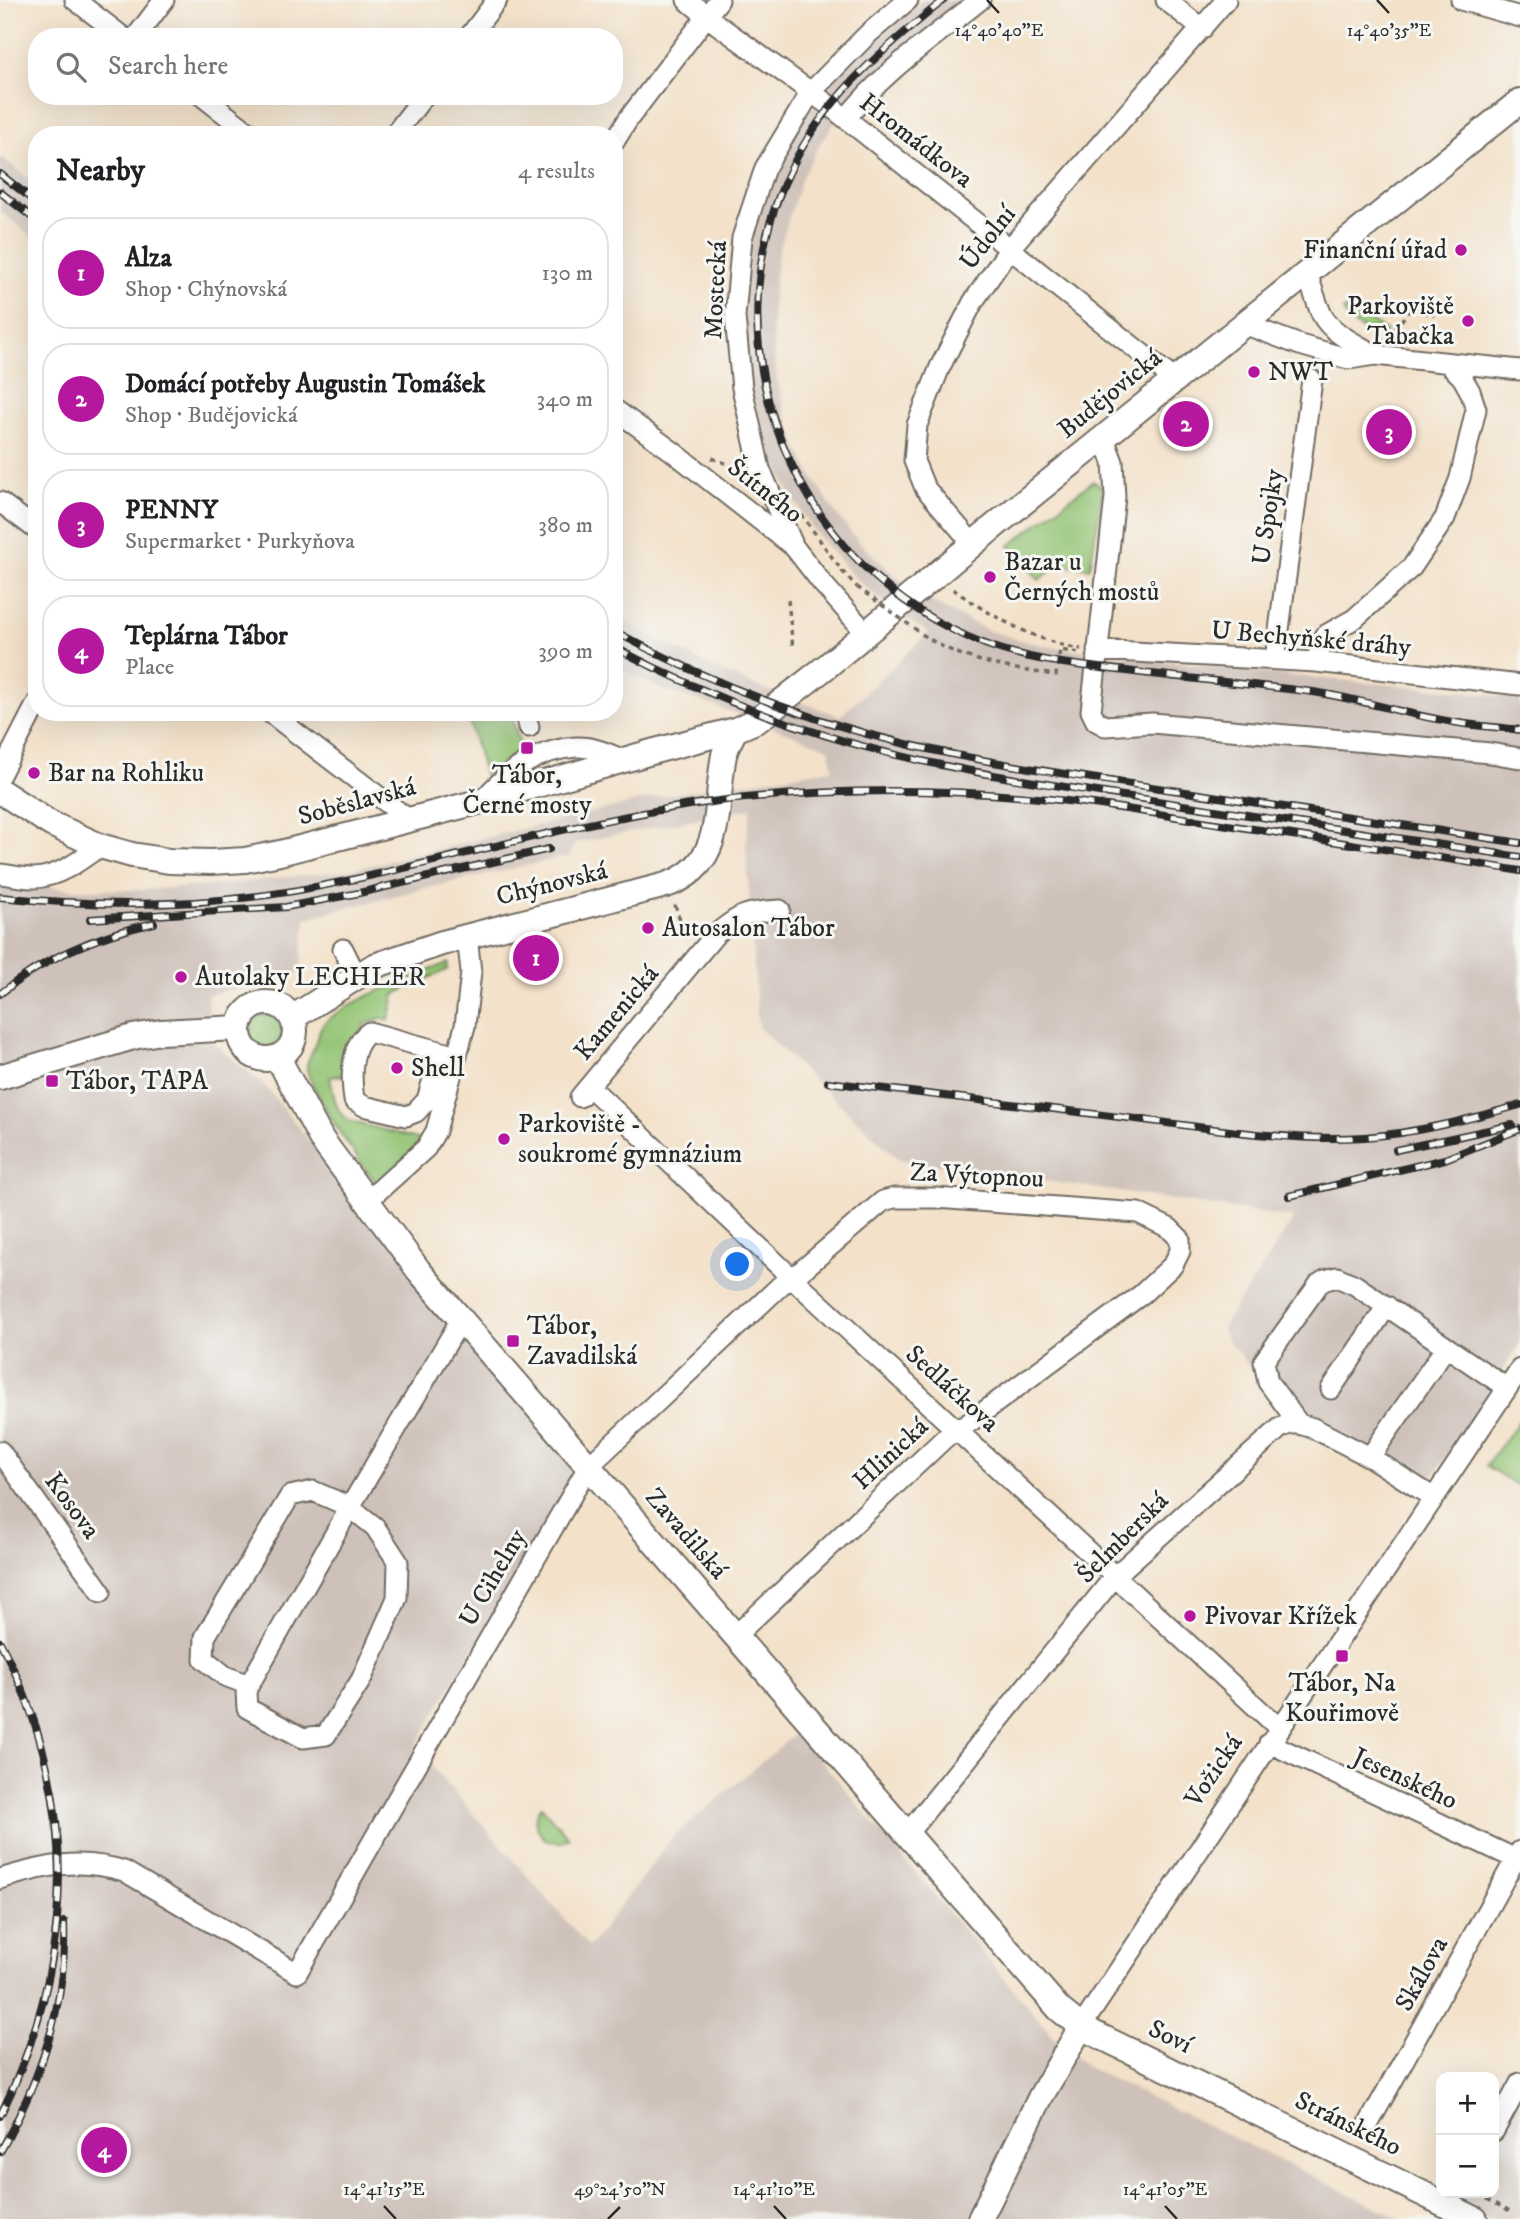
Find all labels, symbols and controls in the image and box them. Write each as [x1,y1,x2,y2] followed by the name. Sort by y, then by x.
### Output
[954,20,1044,42] text: 14°40'40"E
[1347,20,1432,42] text: 14°40'35"E
[28,28,623,105] search box
[52,48,90,86] icon: search
[108,50,228,83] text: Search here
[852,86,980,196] street label: Hromádkova
[56,153,145,190] text: Nearby
[518,157,595,186] text: 4 results
[952,197,1024,277] street label: Údolní
[1303,234,1447,267] place label: Finanční úřad
[697,240,735,340] street label: Mostecká
[125,242,172,275] text: Alza
[1453,242,1469,258] marker: Finanční úřad
[77,259,85,288] text: 1
[541,259,593,288] text: 130 m
[125,275,287,304] text: Shop · Chýnovská
[1347,290,1454,353] place label: Parkoviště Tabačka
[1460,313,1476,329] marker: Parkoviště Tabačka
[1051,342,1169,446] street label: Budějovická
[1268,356,1334,389] place label: NWT
[1246,364,1262,380] marker: NWT
[125,368,485,401] text: Domácí potřeby Augustin Tomášek
[75,385,87,414] text: 2
[537,385,593,414] text: 340 m
[1163,398,1209,450] pin: 2
[125,401,298,430] text: Shop · Budějovická
[1366,406,1412,458] pin: 3
[720,450,810,531] street label: Štítného
[1245,466,1291,567] street label: U Spojky
[125,494,218,527] text: PENNY
[77,511,85,540] text: 3
[538,511,593,540] text: 380 m
[125,527,355,556] text: Supermarket · Purkyňova
[1004,546,1159,609] place label: Bazar u Černých mostů
[982,569,998,585] marker: Bazar u Černých mostů
[1210,614,1413,664] street label: U Bechyňské dráhy
[125,620,288,653] text: Teplárna Tábor
[74,637,88,666] text: 4
[538,637,593,666] text: 390 m
[125,653,174,682] text: Place
[519,740,535,756] marker: Tábor, Černé mosty
[48,757,204,790] place label: Bar na Rohliku
[462,759,592,822] place label: Tábor, Černé mosty
[26,765,42,781] marker: Bar na Rohliku
[294,770,420,834] street label: Soběslavská
[493,854,611,914] street label: Chýnovská
[662,912,835,945] place label: Autosalon Tábor
[640,920,656,936] marker: Autosalon Tábor
[513,932,559,984] pin: 1
[567,958,667,1068] street label: Kamenická
[195,961,425,994] place label: Autolaky LECHLER
[173,969,189,985] marker: Autolaky LECHLER
[411,1052,465,1085] place label: Shell
[389,1060,405,1076] marker: Shell
[66,1065,208,1098] place label: Tábor, TAPA
[44,1073,60,1089] marker: Tábor, TAPA
[518,1108,742,1171] place label: Parkoviště - soukromé gymnázium
[496,1131,512,1147] marker: Parkoviště - soukromé gymnázium
[909,1156,1045,1196] street label: Za Výtopnou
[720,1247,754,1281] your location
[527,1310,637,1373] place label: Tábor, Zavadilská
[505,1333,521,1349] marker: Tábor, Zavadilská
[898,1338,1006,1440] street label: Sedláčkova
[846,1411,936,1497] street label: Hlinická
[37,1466,107,1546] street label: Kosova
[637,1482,735,1586] street label: Zavadilská
[1069,1484,1176,1591] street label: Šelmberská
[452,1523,534,1633] street label: U Cihelny
[1204,1600,1357,1633] place label: Pivovar Křížek
[1182,1608,1198,1624] marker: Pivovar Křížek
[1334,1648,1350,1664] marker: Tábor, Na Kouřimově
[1285,1667,1399,1730] place label: Tábor, Na Kouřimově
[1177,1728,1250,1815] street label: Vožická
[1345,1740,1463,1818] street label: Jesenského
[1388,1931,1456,2017] street label: Skálova
[1143,2012,1198,2062] street label: Soví
[1436,2072,1499,2198] map controls
[1436,2072,1499,2135] button: +
[1289,2084,1407,2164] street label: Stránského
[81,2124,127,2176] pin: 4
[1436,2135,1499,2198] button: −
[343,2179,425,2201] text: 14°41'15"E
[574,2179,666,2201] text: 49°24'50"N
[733,2179,815,2201] text: 14°41'10"E
[1123,2179,1208,2201] text: 14°41'05"E

